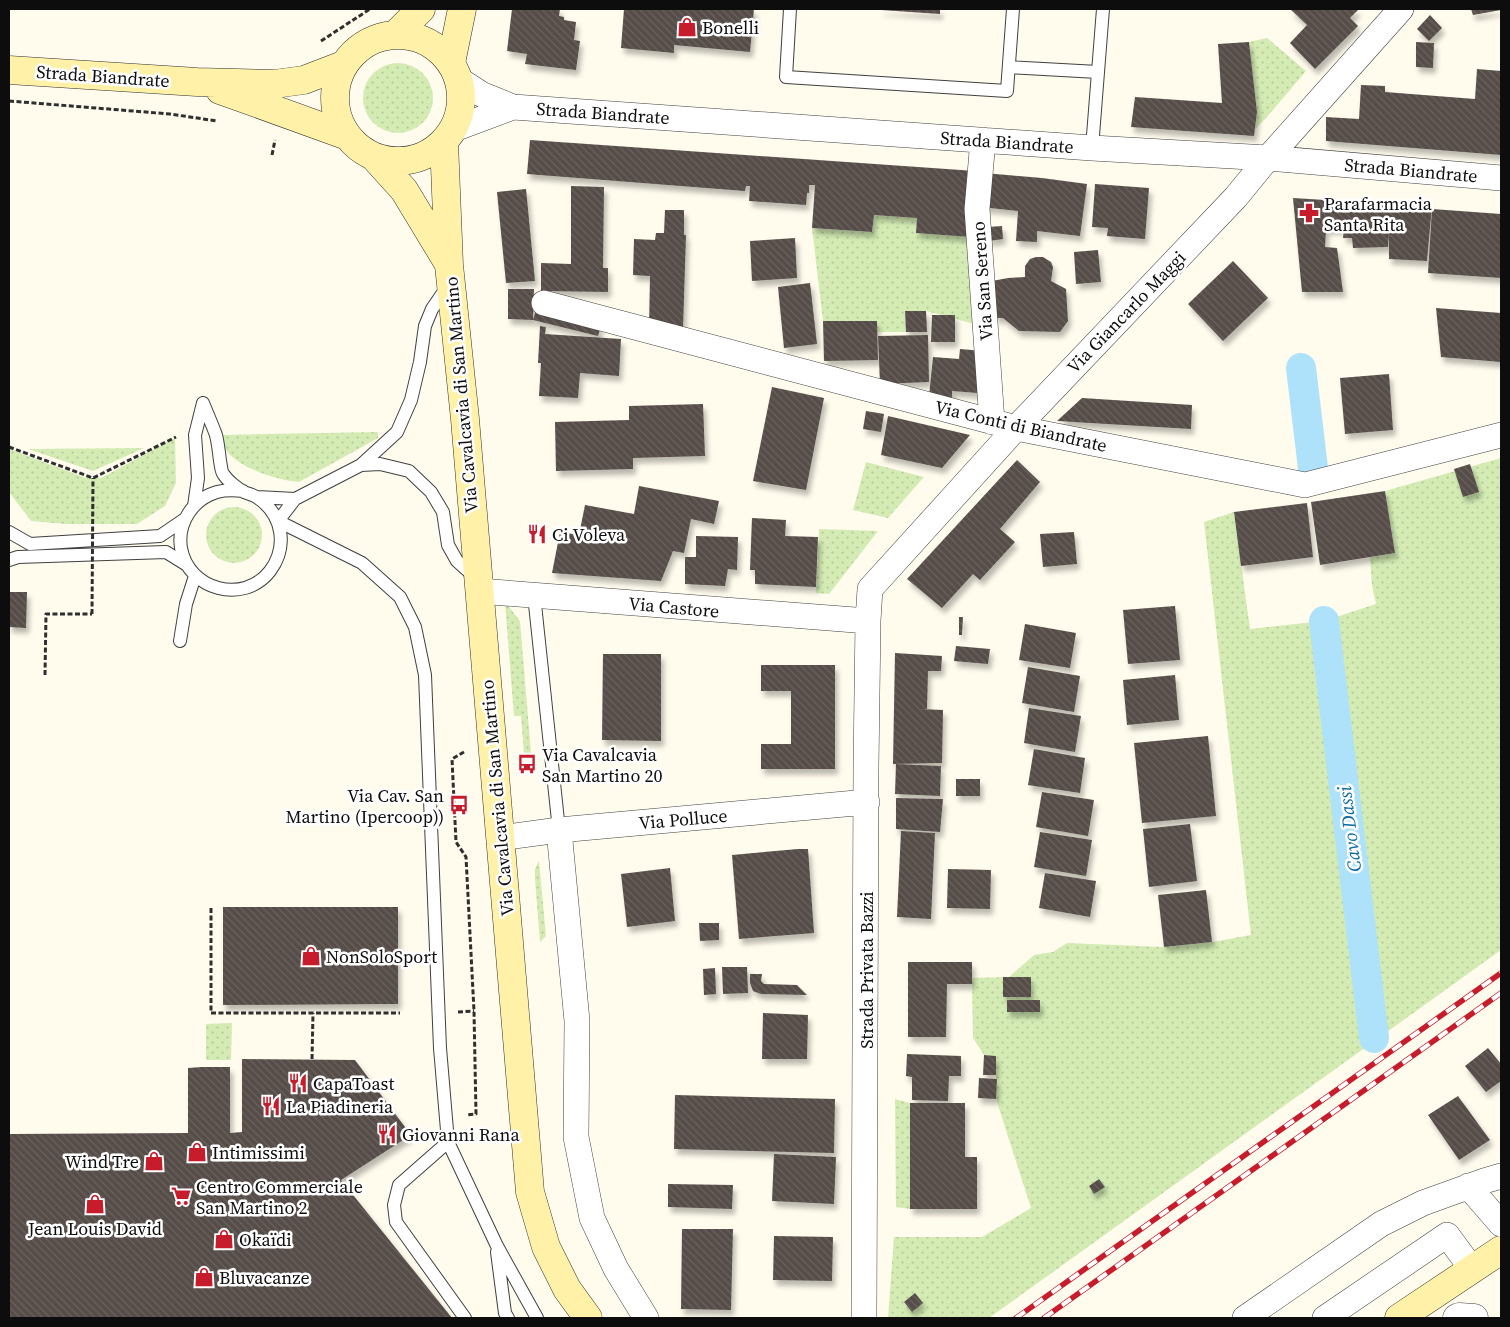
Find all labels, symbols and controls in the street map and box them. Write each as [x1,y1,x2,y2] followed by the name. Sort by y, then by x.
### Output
[702,15,759,40] place label: Bonelli
[676,16,698,38] shop icon: Bonelli
[36,59,170,93] street label: Strada Biandrate
[536,96,670,130] street label: Strada Biandrate
[940,125,1074,159] street label: Strada Biandrate
[1344,152,1478,188] street label: Strada Biandrate
[1324,191,1433,237] place label: Parafarmacia Santa Rita
[1298,202,1320,224] pharmacy icon: Parafarmacia Santa Rita
[965,220,999,341] street label: Via San Sereno
[1061,245,1191,379] street label: Via Giancarlo Maggi
[438,276,484,514] street label: Via Cavalcavia di San Martino
[932,394,1110,458] street label: Via Conti di Biandrate
[552,522,626,547] place label: Ci Voleva
[526,523,548,545] restaurant icon: Ci Voleva
[628,591,720,623] street label: Via Castore
[474,679,520,917] street label: Via Cavalcavia di San Martino
[542,742,663,788] place label: Via Cavalcavia San Martino 20
[516,753,538,775] bus stop icon: Via Cavalcavia San Martino 20
[286,783,444,829] place label: Via Cav. San Martino (Ipercoop))
[1331,784,1367,873] water label: Cavo Dassi
[448,794,470,816] bus stop icon: Via Cav. San Martino (Ipercoop))
[638,803,728,835] street label: Via Polluce
[854,891,879,1049] street label: Strada Privata Bazzi
[326,944,437,969] place label: NonSoloSport
[300,945,322,967] shop icon: NonSoloSport
[313,1071,394,1096] place label: CapaToast
[287,1072,309,1094] restaurant icon: CapaToast
[286,1094,394,1119] place label: La Piadineria
[260,1095,282,1117] restaurant icon: La Piadineria
[402,1122,520,1147] place label: Giovanni Rana
[376,1123,398,1145] restaurant icon: Giovanni Rana
[212,1140,305,1165] place label: Intimissimi
[186,1141,208,1163] shop icon: Intimissimi
[65,1149,139,1174] place label: Wind Tre
[143,1150,165,1172] shop icon: Wind Tre
[196,1174,363,1220] place label: Centro Commerciale San Martino 2
[170,1185,192,1207] supermarket icon: Centro Commerciale San Martino 2
[84,1193,106,1215] shop icon: Jean Louis David
[27,1216,162,1241] place label: Jean Louis David
[239,1227,292,1252] place label: Okaïdi
[213,1228,235,1250] shop icon: Okaïdi
[219,1265,310,1290] place label: Bluvacanze
[193,1266,215,1288] shop icon: Bluvacanze

